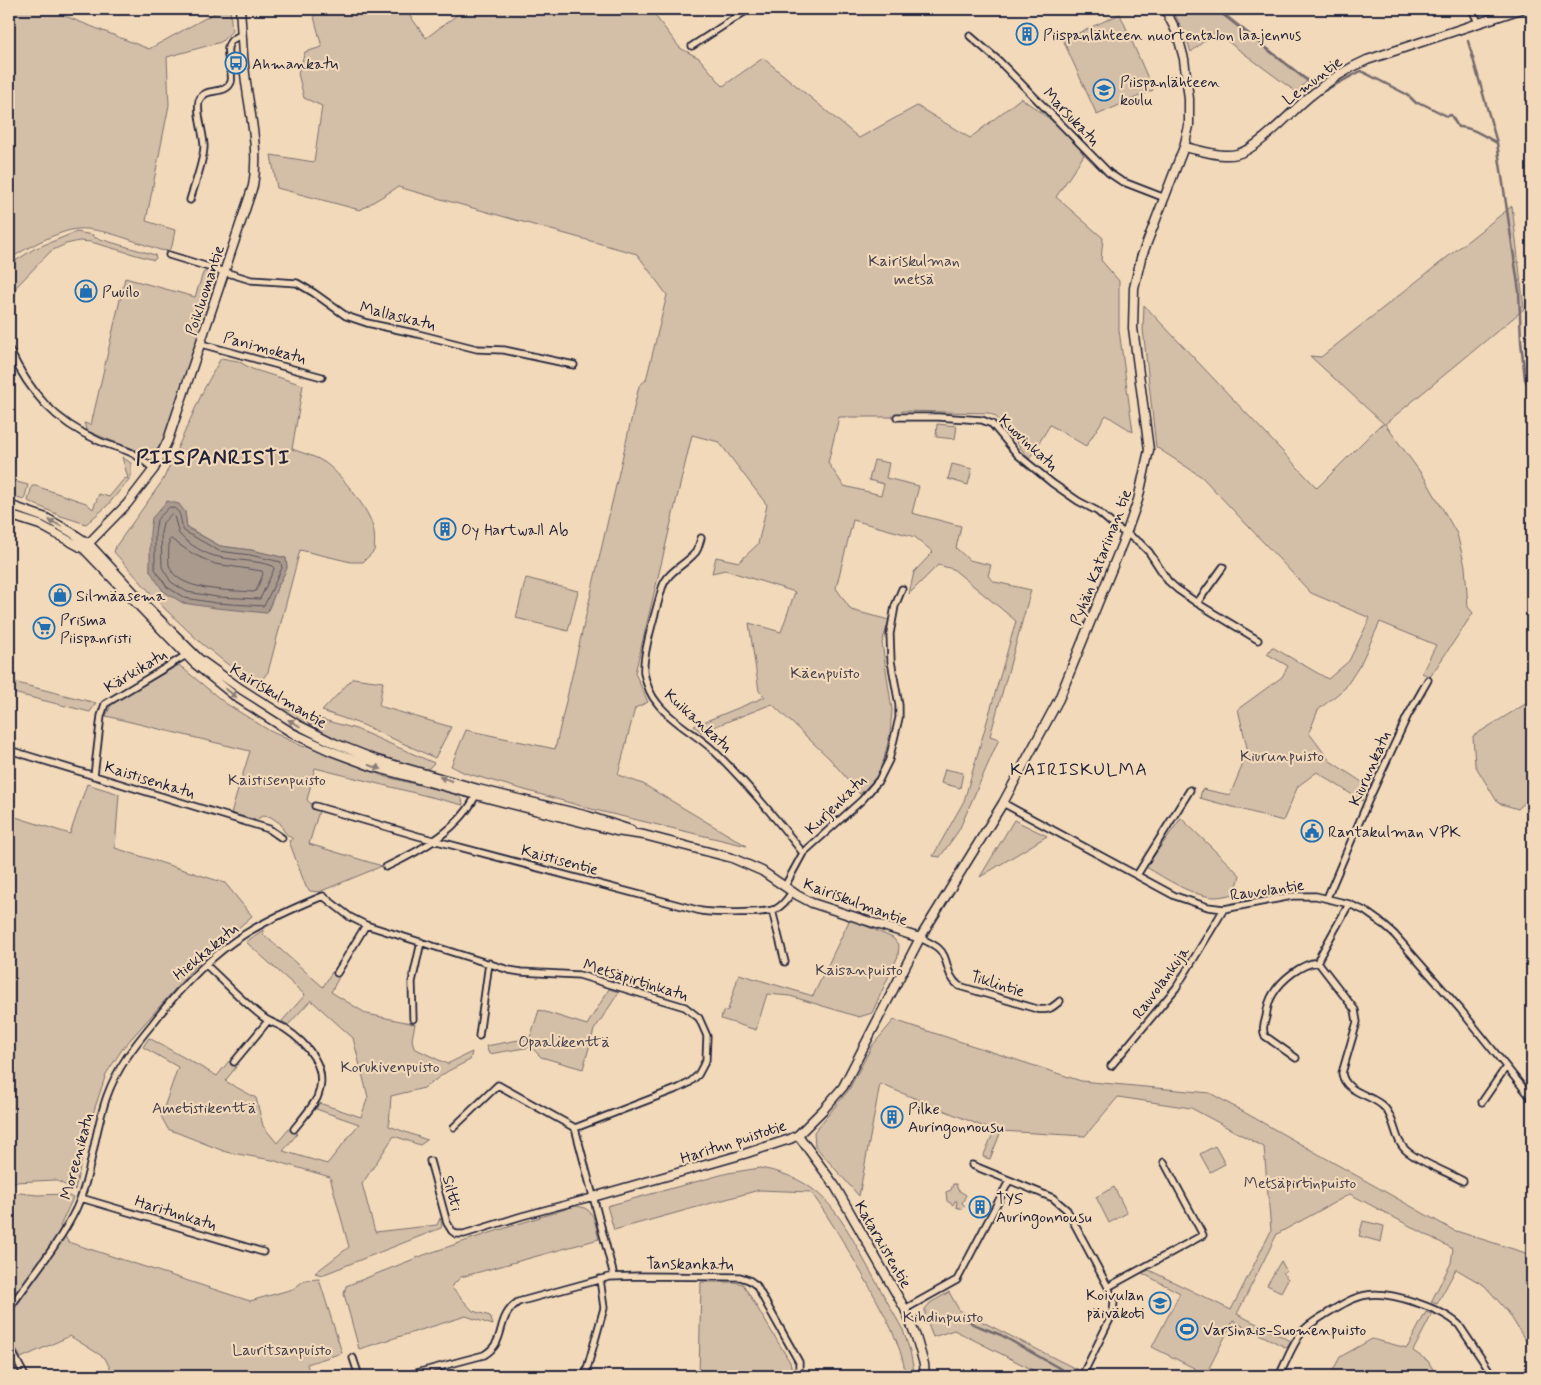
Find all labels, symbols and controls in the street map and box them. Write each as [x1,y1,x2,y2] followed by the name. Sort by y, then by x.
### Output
[1015,22,1039,46] building icon: Piispanlähteen nuortentalon laajennus
[1043,25,1301,46] place label: Piispanlähteen nuortentalon laajennus
[224,51,248,75] bus stop icon: Ahmankatu
[1279,52,1347,110] street label: Lemuntie
[252,54,339,75] place label: Ahmankatu
[1120,72,1220,111] place label: Piispanlähteen koulu
[1092,78,1116,102] school or university icon: Piispanlähteen koulu
[1038,83,1104,151] street label: Marsukatu
[181,243,230,338] street label: Poikluomantie
[868,251,960,290] park label: Kairiskulman metsä
[74,279,98,303] shop icon: Puuilo
[102,282,140,303] place label: Puuilo
[357,297,438,336] street label: Mallaskatu
[221,327,309,370] street label: Panimokatu
[994,410,1063,477] street label: Kuovinkatu
[136,444,290,472] district label: PIISPANRISTI
[1066,486,1137,629] street label: Pyhän Katariinan tie
[433,517,457,541] building icon: Oy Hartwall Ab
[48,519,62,527] one-way arrow
[461,520,568,541] place label: Oy Hartwall Ab
[48,583,72,607] shop icon: Silmäasema
[76,586,166,607] place label: Silmäasema
[60,610,132,649] place label: Prisma Piispanristi
[32,616,56,640] supermarket icon: Prisma Piispanristi
[101,644,171,698] street label: Kärkikatu
[226,659,331,734] street label: Kairiskulmantie
[790,663,860,684] park label: Käenpuisto
[659,685,737,758] street label: Kuikankatu
[224,687,237,698] one-way arrow
[287,718,300,727] one-way arrow
[1344,727,1396,810] street label: Kiurunkatu
[1240,746,1324,767] park label: Kiurunpuisto
[102,757,198,804] street label: Kaistisenkatu
[1010,758,1148,782] district label: KAIRISKULMA
[367,763,382,771] one-way arrow
[228,770,326,791] park label: Kaistisenpuisto
[801,770,872,840] street label: Kurjenkatu
[438,774,453,782] one-way arrow
[1300,819,1324,843] public building icon: Rantakulman VPK
[1328,822,1461,843] place label: Rantakulman VPK
[519,840,601,881] street label: Kaistisentie
[800,874,911,931] street label: Kairiskulmantie
[1229,875,1306,906] street label: Rauvolantie
[169,918,243,986] street label: Hiekkakatu
[1128,942,1195,1023] street label: Rauvolankuja
[580,954,691,1007] street label: Metsäpirtinkatu
[815,960,903,981] park label: Kaisanpuisto
[968,966,1027,1003] street label: Tiklintie
[518,1032,610,1053] park label: Opaalikenttä
[340,1057,440,1078] park label: Korukivenpuisto
[152,1098,256,1119] park label: Ametistikenttä
[908,1099,1004,1139] place label: Pilke Auringonnousu
[880,1105,904,1129] building icon: Pilke Auringonnousu
[56,1110,99,1202] street label: Moreenikatu
[678,1115,789,1169] street label: Haritun puistotie
[437,1173,467,1214] street label: Siltti
[1244,1173,1356,1194] park label: Metsäpirtinpuisto
[996,1189,1092,1229] place label: TYS Auringonnousu
[132,1191,220,1236] street label: Haritunkatu
[968,1195,992,1219] building icon: TYS Auringonnousu
[849,1197,916,1292] street label: Kataraistentie
[646,1253,735,1276] street label: Tanskankatu
[1086,1285,1144,1324] place label: Koivulan päiväkoti
[1148,1291,1172,1315] school or university icon: Koivulan päiväkoti
[903,1307,984,1328] park label: Kihdinpuisto
[1175,1317,1199,1341] sports icon: Varsinais-Suomenpuisto
[1203,1320,1366,1341] place label: Varsinais-Suomenpuisto
[232,1340,332,1361] park label: Lauritsanpuisto

